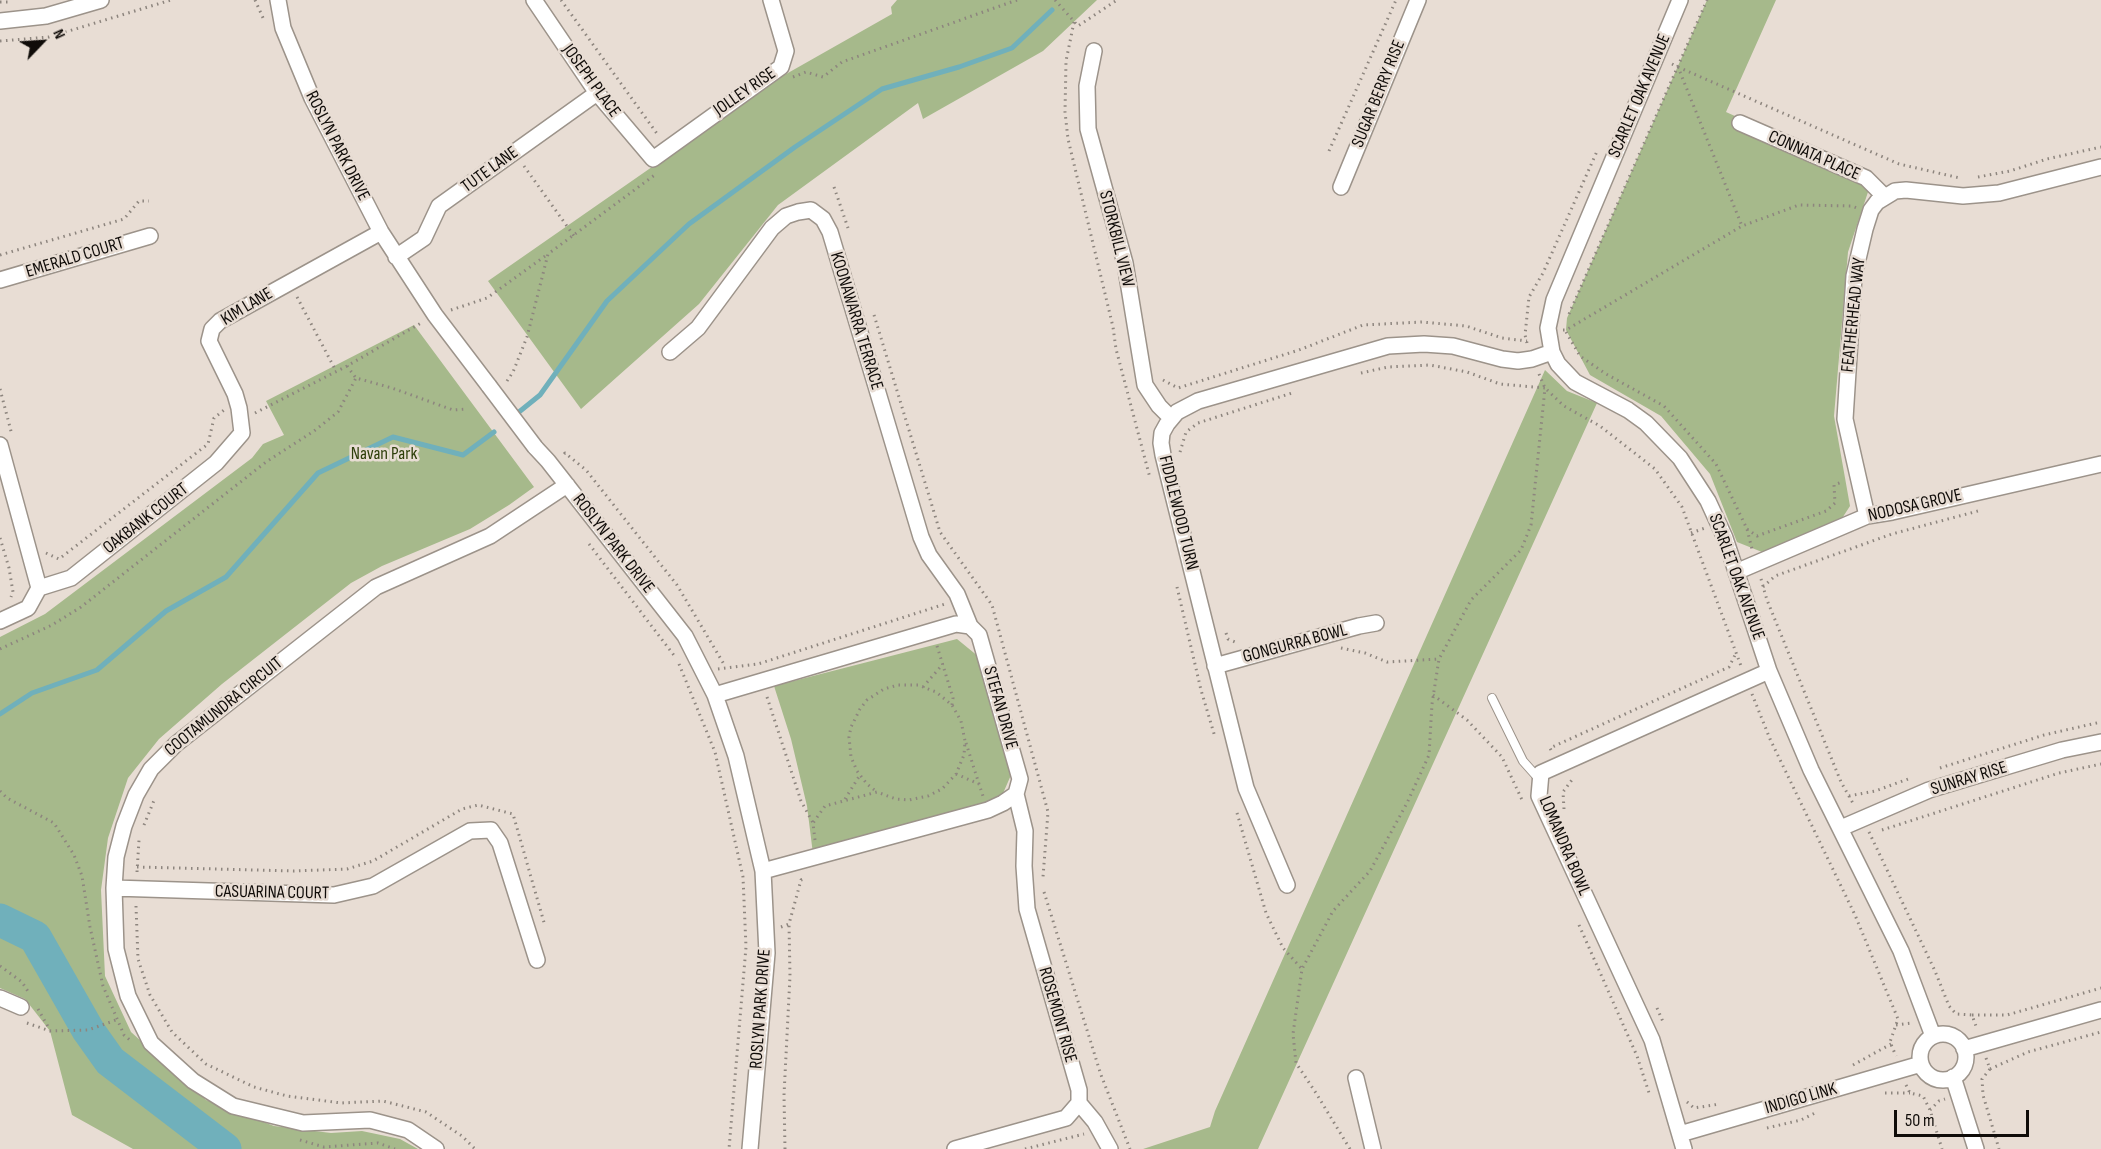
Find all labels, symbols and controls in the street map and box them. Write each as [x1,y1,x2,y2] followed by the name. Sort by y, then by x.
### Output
[12,12,72,72] north arrow
[48,26,69,42] text: N
[1604,31,1676,161] street label: SCARLET OAK AVENUE
[1348,37,1410,151] street label: SUGAR BERRY RISE
[557,40,625,122] street label: JOSEPH PLACE
[710,63,780,121] street label: JOLLEY RISE
[300,87,374,205] street label: ROSLYN PARK DRIVE
[1765,126,1863,186] street label: CONNATA PLACE
[457,142,523,198] street label: TUTE LANE
[1094,189,1138,289] street label: STORKBILL VIEW
[23,233,127,283] street label: EMERALD COURT
[825,249,887,393] street label: KOONAWARRA TERRACE
[1837,257,1871,373] street label: FEATHERHEAD WAY
[217,283,277,331] street label: KIM LANE
[351,443,417,465] park label: Navan Park
[1153,453,1203,573] street label: FIDDLEWOOD TURN
[99,479,193,559] street label: OAKBANK COURT
[1866,485,1964,527] street label: NODOSA GROVE
[567,490,659,598] street label: ROSLYN PARK DRIVE
[1703,511,1769,643] street label: SCARLET OAK AVENUE
[1240,620,1350,668] street label: GONGURRA BOWL
[161,653,287,761] street label: COOTAMUNDRA CIRCUIT
[978,664,1022,752] street label: STEFAN DRIVE
[1928,757,2010,801] street label: SUNRAY RISE
[1533,793,1595,899] street label: LOMANDRA BOWL
[215,881,329,905] street label: CASUARINA COURT
[746,948,776,1070] street label: ROSLYN PARK DRIVE
[1033,965,1081,1065] street label: ROSEMONT RISE
[1763,1078,1839,1120] street label: INDIGO LINK
[1897,1098,2032,1136] scale bar
[1905,1110,1935,1131] text: 50 m

